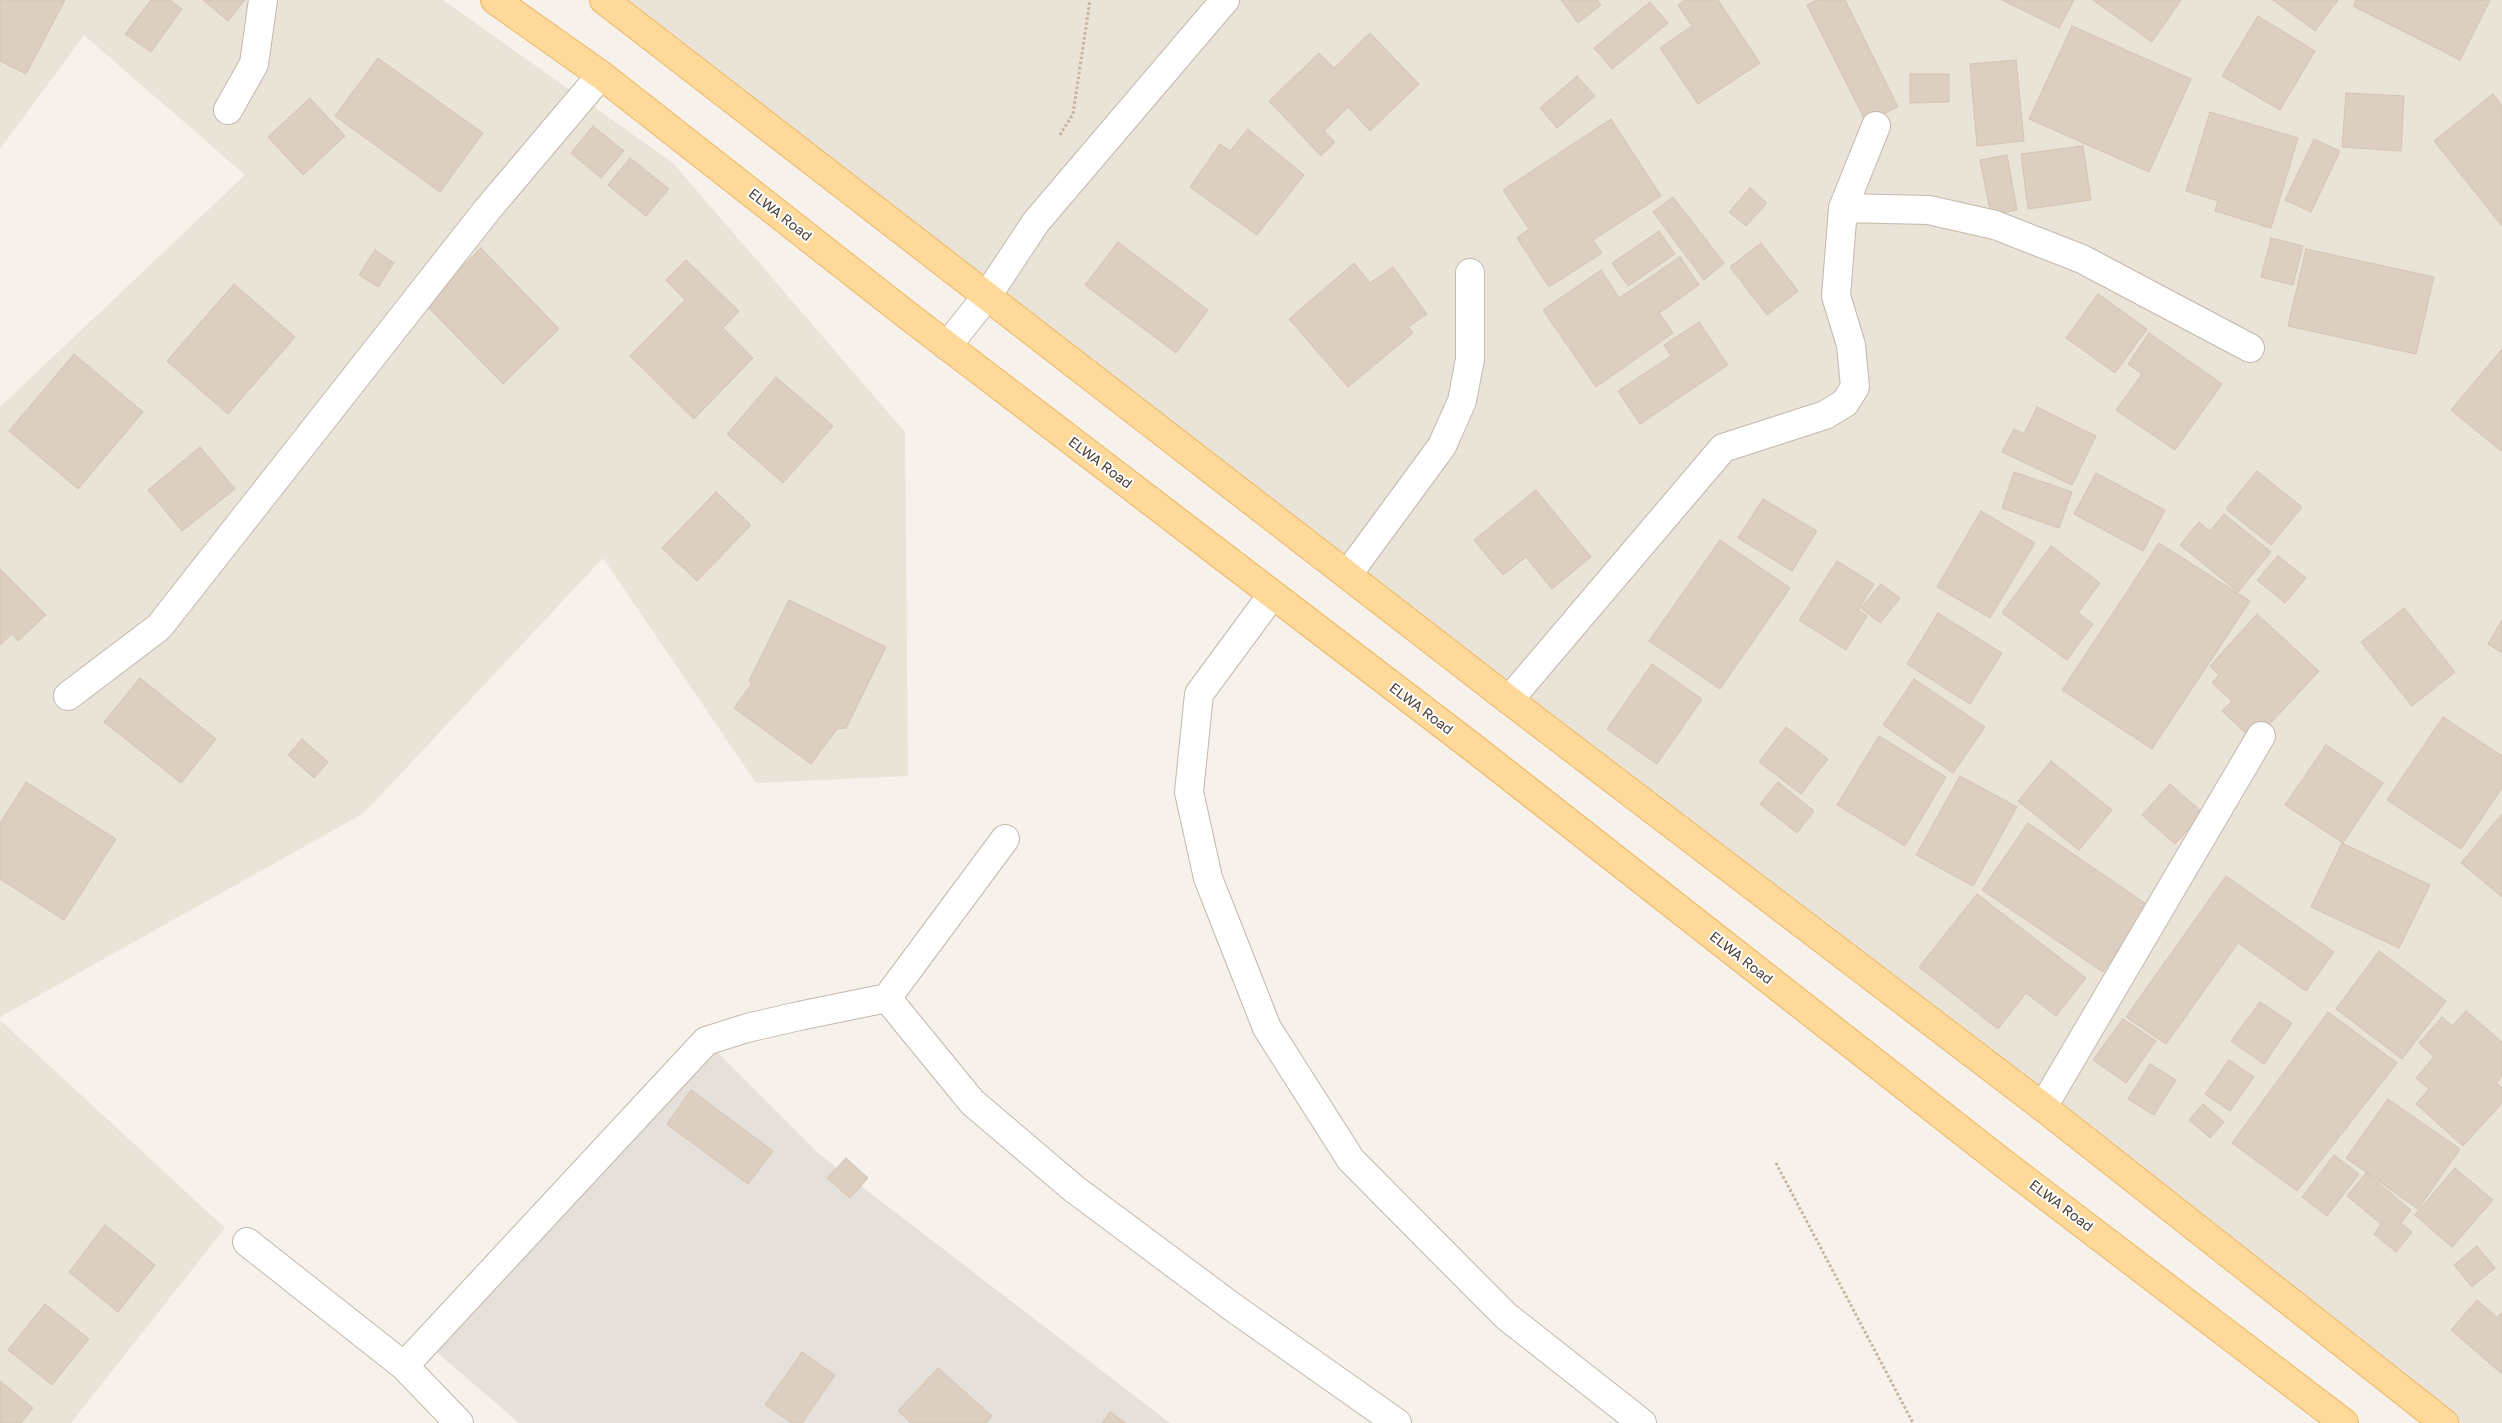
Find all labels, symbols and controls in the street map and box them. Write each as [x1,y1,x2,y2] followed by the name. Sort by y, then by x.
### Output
[745,185,815,245] street label: ELWA Road
[1065,434,1135,492] street label: ELWA Road
[1386,680,1456,738] street label: ELWA Road
[1706,928,1776,988] street label: ELWA Road
[2026,1177,2096,1235] street label: ELWA Road

